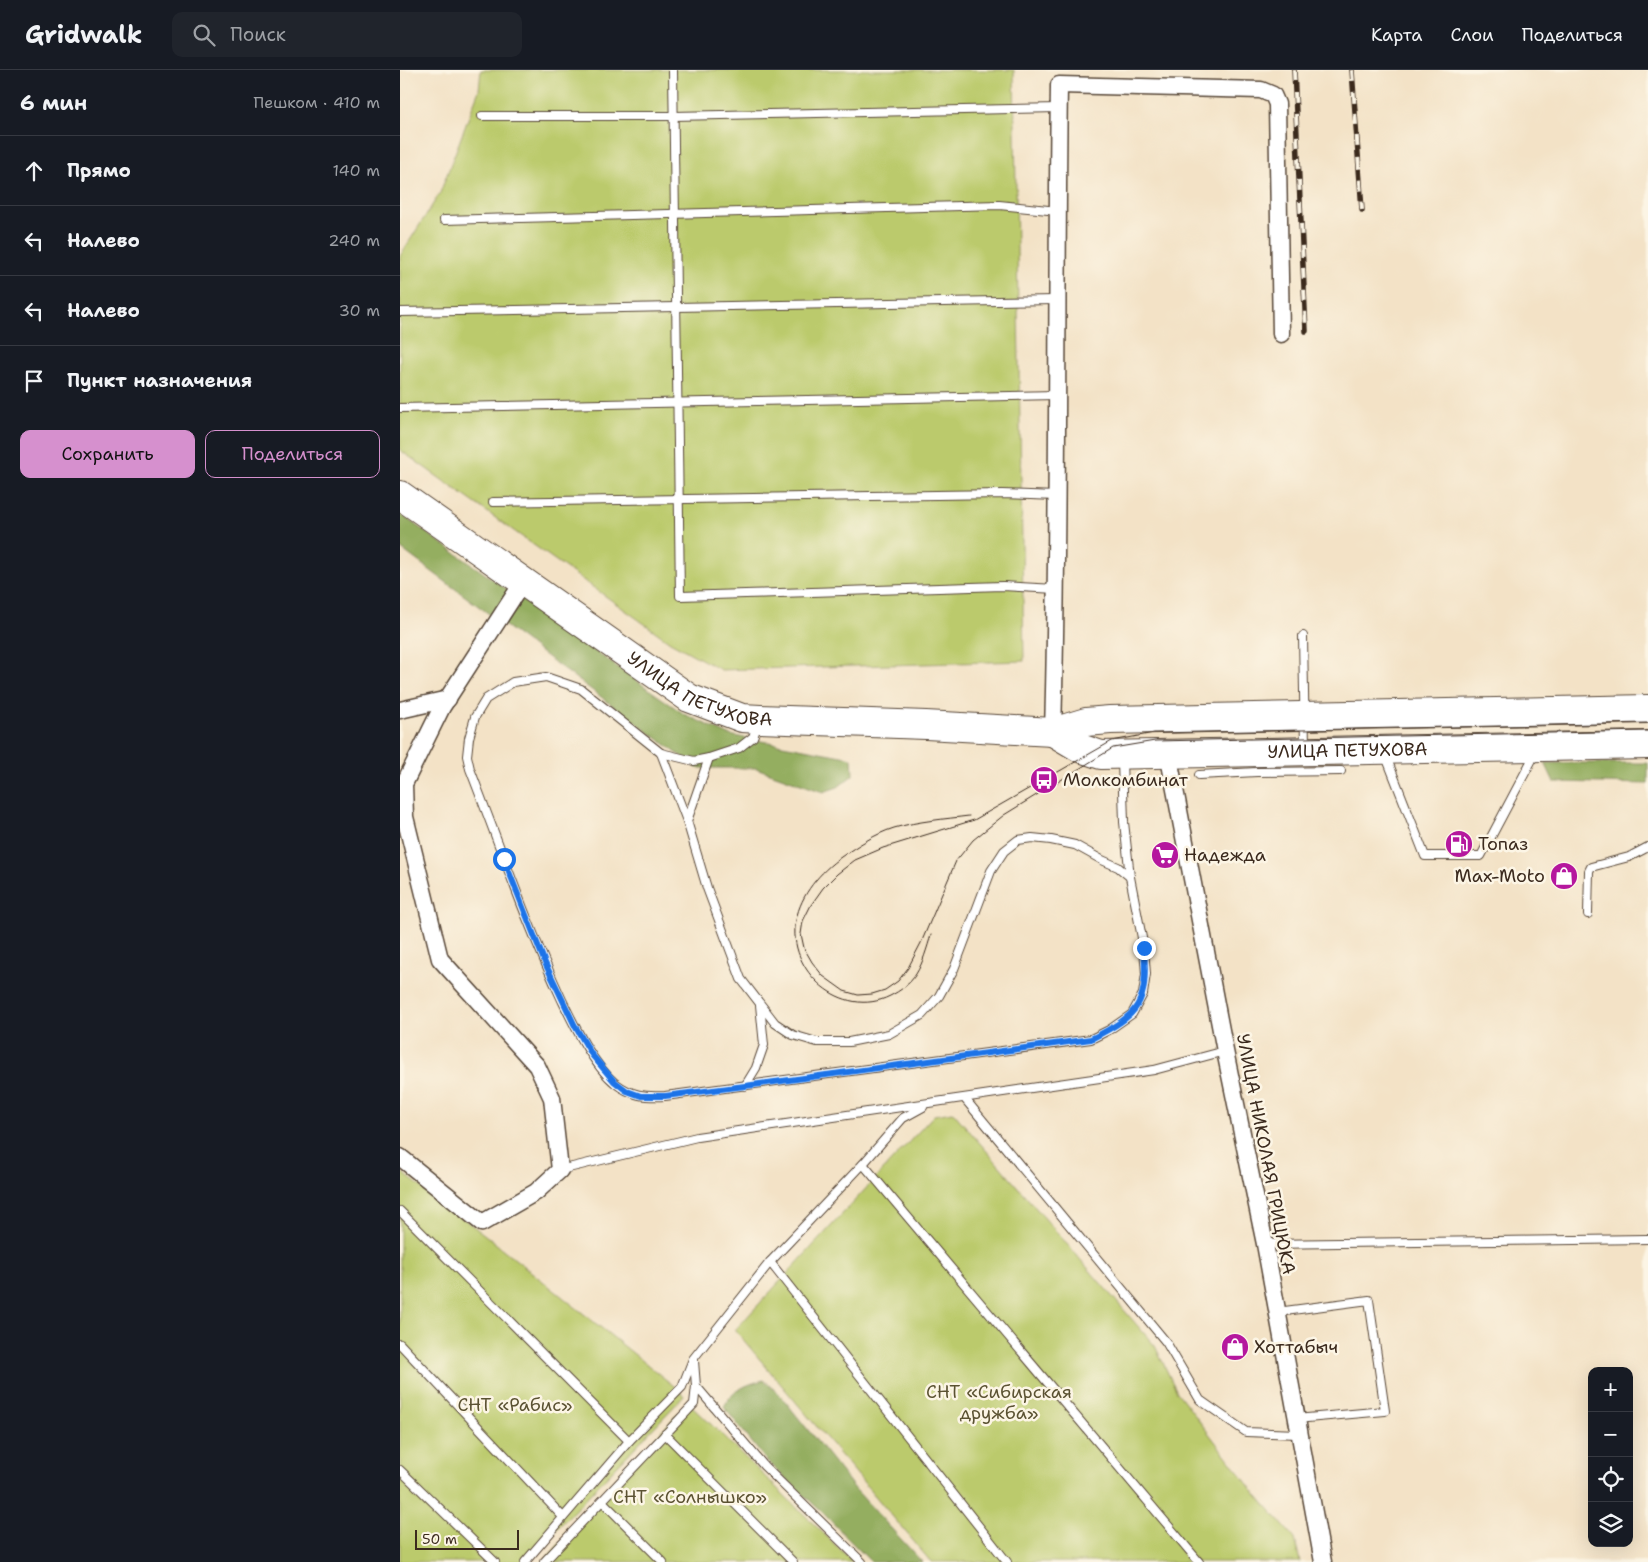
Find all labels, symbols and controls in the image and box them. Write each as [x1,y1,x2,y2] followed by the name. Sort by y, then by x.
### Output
[172,12,522,57] search box
[25,19,142,51] text: Gridwalk
[190,21,218,49] icon: search
[230,22,286,47] text: Поиск
[1371,23,1422,47] text: Карта
[1450,23,1494,47] text: Слои
[1522,23,1623,47] text: Поделиться
[20,89,87,117] text: 6 мин
[254,92,380,113] text: Пешком · 410 m
[20,157,48,185] icon: ahead
[67,158,131,183] text: Прямо
[333,160,380,181] text: 140 m
[20,227,48,255] icon: left
[67,228,140,253] text: Налево
[328,230,380,251] text: 240 m
[20,297,48,325] icon: left
[67,298,140,323] text: Налево
[339,300,380,321] text: 30 m
[20,367,48,395] icon: arrive
[67,368,252,393] text: Пункт назначения
[20,430,195,478] button: Сохранить
[205,430,380,478] button: Поделиться
[622,646,773,731] street label: УЛИЦА ПЕТУХОВА
[1267,737,1428,764] street label: УЛИЦА ПЕТУХОВА
[1029,765,1059,795] bus stop icon: Молкомбинат
[1063,768,1189,792] place label: Молкомбинат
[1444,829,1474,859] fuel station icon: Топаз
[1478,832,1528,856] place label: Топаз
[1150,840,1180,870] supermarket icon: Надежда
[1184,843,1266,867] place label: Надежда
[493,848,516,871] route start
[1549,861,1579,891] shop icon: Max-Moto
[1455,864,1545,888] place label: Max-Moto
[1133,937,1156,960] route end
[1231,1032,1301,1276] street label: УЛИЦА НИКОЛАЯ ГРИЦЮКА
[1220,1332,1250,1362] shop icon: Хоттабыч
[1254,1335,1338,1359] place label: Хоттабыч
[1588,1367,1633,1547] map controls
[1588,1367,1633,1412] button: +
[926,1380,1072,1425] park label: СНТ «Сибирская дружба»
[457,1393,573,1417] park label: СНТ «Рабис»
[1588,1412,1633,1457] button: −
[1588,1457,1633,1502] button: locate
[613,1485,767,1509] park label: СНТ «Солнышко»
[1588,1502,1633,1547] button: layers
[415,1527,519,1550] scale bar
[422,1530,457,1548] text: 50 m

